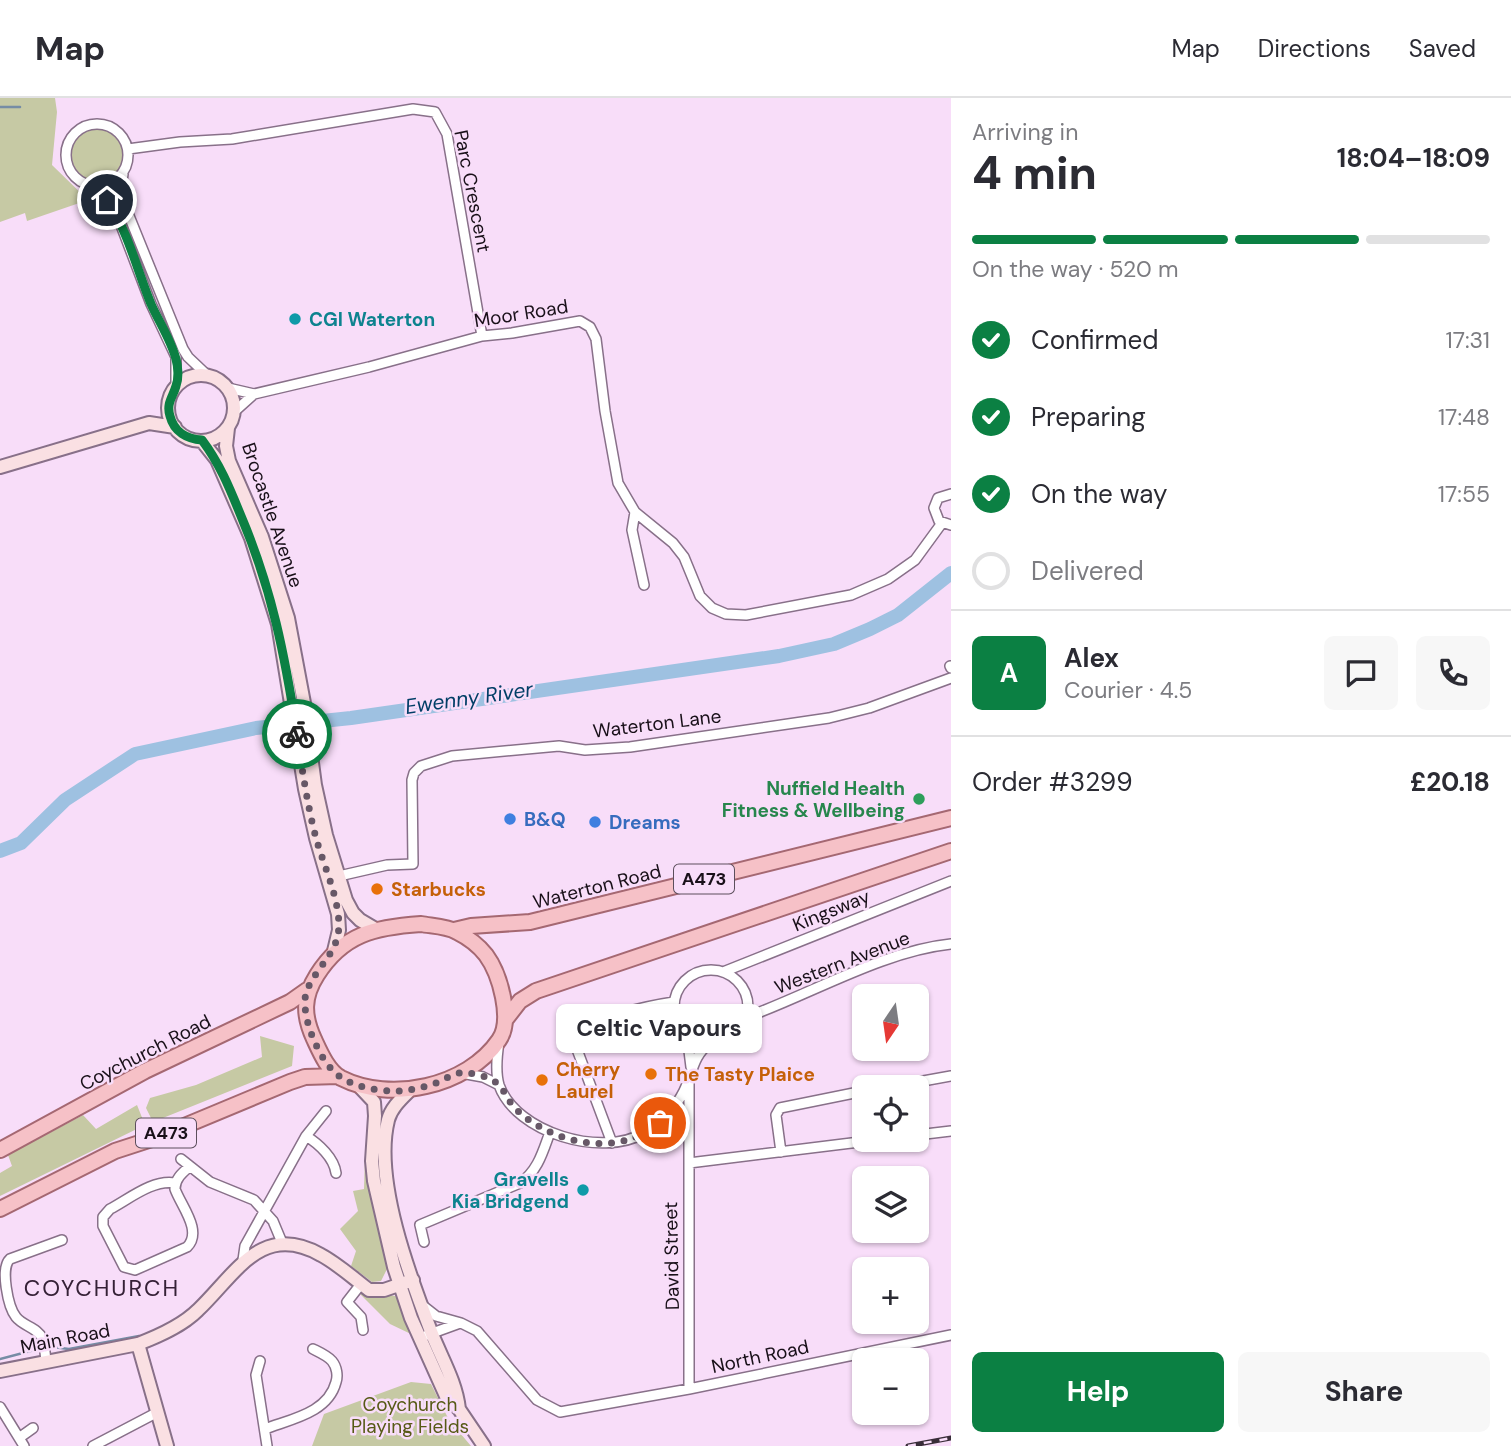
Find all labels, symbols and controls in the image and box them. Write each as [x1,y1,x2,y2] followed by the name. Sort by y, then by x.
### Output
[35,27,105,70] text: Map
[1172,33,1220,64] text: Map
[1258,33,1371,64] text: Directions
[1409,33,1476,64] text: Saved
[972,117,1078,147] text: Arriving in
[448,128,497,254] street label: Parc Crescent
[1337,141,1490,175] text: 18:04–18:09
[972,143,1097,203] text: 4 min
[77,170,137,230] pin
[88,181,126,219] icon: home
[972,254,1178,284] text: On the way · 520 m
[472,294,570,333] street label: Moor Road
[309,307,435,332] place label: CGI Waterton
[287,311,303,327] marker: CGI Waterton
[972,321,1010,359] icon: check
[1031,323,1158,357] text: Confirmed
[1446,325,1490,355] text: 17:31
[972,398,1010,436] icon: check
[1031,400,1146,434] text: Preparing
[1438,402,1490,432] text: 17:48
[236,439,309,591] street label: Brocastle Avenue
[972,475,1010,513] icon: check
[1031,477,1167,511] text: On the way
[1438,479,1490,509] text: 17:55
[1031,554,1144,588] text: Delivered
[1324,636,1398,710] button: chat
[1416,636,1490,710] button: phone
[1064,641,1119,675] text: Alex
[1000,656,1018,690] text: A
[403,675,536,721] water label: Ewenny River
[1064,675,1192,705] text: Courier · 4.5
[262,699,332,769] courier
[592,703,723,744] street label: Waterton Lane
[278,715,316,753] icon: bike
[972,765,1133,799] text: Order #3299
[1410,765,1490,799] text: £20.18
[722,776,905,823] place label: Nuffield Health Fitness & Wellbeing
[911,791,927,807] marker: Nuffield Health Fitness & Wellbeing
[524,807,566,832] place label: B&Q
[609,810,681,835] place label: Dreams
[502,811,518,827] marker: B&Q
[587,814,603,830] marker: Dreams
[530,858,664,914] street label: Waterton Road
[674,864,734,894] road number: A473
[391,877,486,902] place label: Starbucks
[369,881,385,897] marker: Starbucks
[789,884,874,937] street label: Kingsway
[771,925,913,1000] street label: Western Avenue
[852,984,929,1060] north arrow
[852,984,929,1425] map controls
[557,1004,763,1053] callout: Celtic Vapours
[75,1009,215,1096] street label: Coychurch Road
[576,1013,742,1043] text: Celtic Vapours
[556,1057,621,1104] place label: Cherry Laurel
[665,1062,815,1087] place label: The Tasty Plaice
[643,1066,659,1082] marker: The Tasty Plaice
[534,1072,550,1088] marker: Cherry Laurel
[852,1075,929,1152] button: locate
[630,1093,690,1153] pin
[641,1104,679,1142] icon: bag
[136,1118,196,1148] road number: A473
[852,1166,929,1243] button: layers
[452,1167,569,1214] place label: Gravells Kia Bridgend
[575,1182,591,1198] marker: Gravells Kia Bridgend
[658,1202,685,1310] street label: David Street
[852,1257,929,1334] button: +
[24,1273,180,1303] district label: COYCHURCH
[18,1318,112,1359] street label: Main Road
[709,1334,811,1379] street label: North Road
[852,1348,929,1425] button: −
[972,1352,1224,1432] button: Help
[1238,1352,1490,1432] button: Share
[351,1392,469,1439] park label: Coychurch Playing Fields

